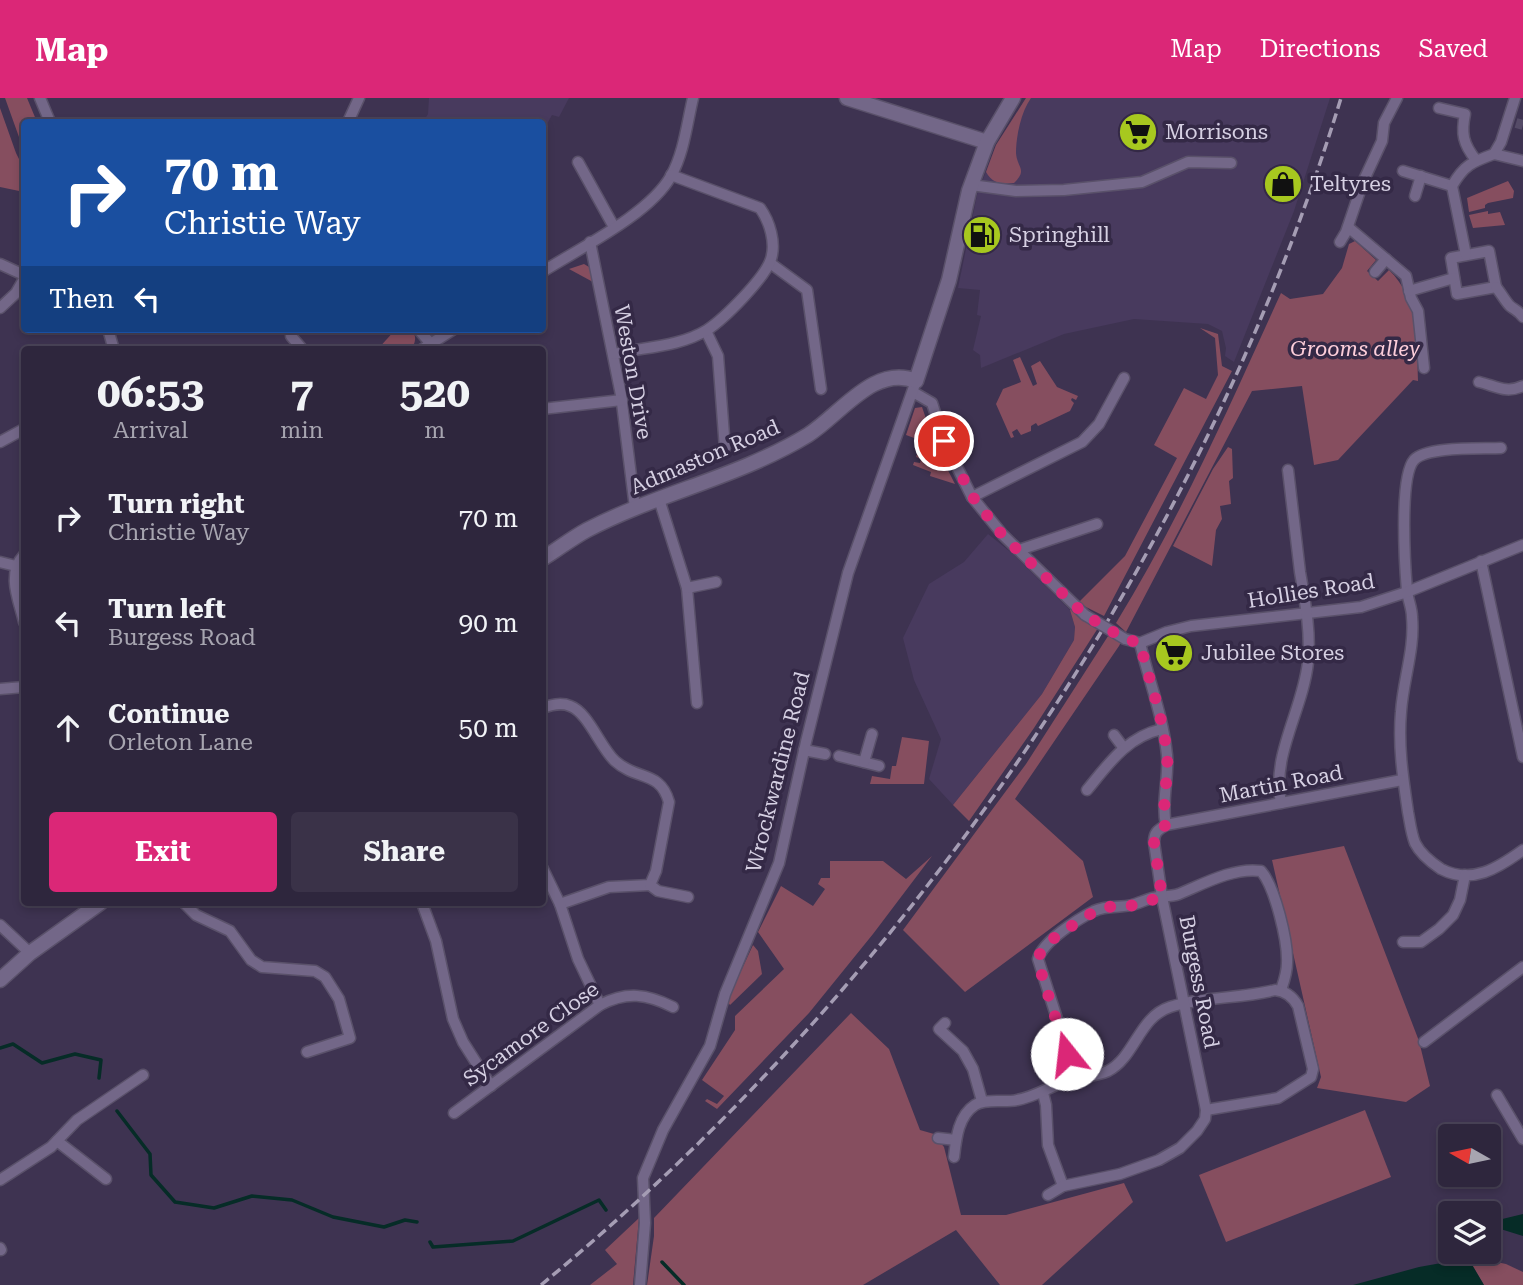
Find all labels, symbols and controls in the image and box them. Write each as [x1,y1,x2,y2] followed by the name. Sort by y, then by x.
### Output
[35,30,109,69] text: Map
[1170,35,1222,63] text: Map
[1260,35,1380,63] text: Directions
[1418,35,1488,63] text: Saved
[1117,111,1159,153] supermarket icon: Morrisons
[1165,120,1268,144] place label: Morrisons
[164,145,279,202] text: 70 m
[49,147,140,238] icon: right
[1262,163,1304,205] shop icon: Teltyres
[1310,172,1391,196] place label: Teltyres
[164,204,361,242] text: Christie Way
[961,214,1003,256] fuel station icon: Springhill
[1009,223,1110,247] place label: Springhill
[128,280,166,318] icon: left
[49,284,114,314] text: Then
[609,303,657,441] street label: Weston Drive
[1290,337,1420,361] park label: Grooms alley
[97,368,204,417] text: 06:53
[290,368,314,417] text: 7
[399,368,470,417] text: 520
[914,411,974,471] pin
[627,415,784,499] street label: Admaston Road
[113,417,188,444] text: Arrival
[280,417,323,444] text: min
[424,417,445,444] text: m
[925,422,963,460] icon: arrive
[108,489,244,519] text: Turn right
[49,499,87,537] icon: right
[459,503,518,533] text: 70 m
[108,519,249,546] text: Christie Way
[1246,569,1377,613] street label: Hollies Road
[108,594,226,624] text: Turn left
[49,604,87,642] icon: left
[459,608,518,638] text: 90 m
[108,624,256,651] text: Burgess Road
[1153,632,1195,674] supermarket icon: Jubilee Stores
[1201,641,1344,665] place label: Jubilee Stores
[741,669,815,875] street label: Wrockwardine Road
[108,699,230,729] text: Continue
[49,709,87,747] icon: ahead
[459,713,518,743] text: 50 m
[108,729,253,756] text: Orleton Lane
[1217,760,1345,808] street label: Martin Road
[49,812,277,892] button: Exit
[291,812,518,892] button: Share
[1174,913,1224,1051] street label: Burgess Road
[459,977,603,1091] street label: Sycamore Close
[1030,1017,1104,1091] position arrow
[1438,1124,1502,1186] north arrow
[1438,1124,1501,1264] map controls
[1438,1201,1501,1264] button: layers

